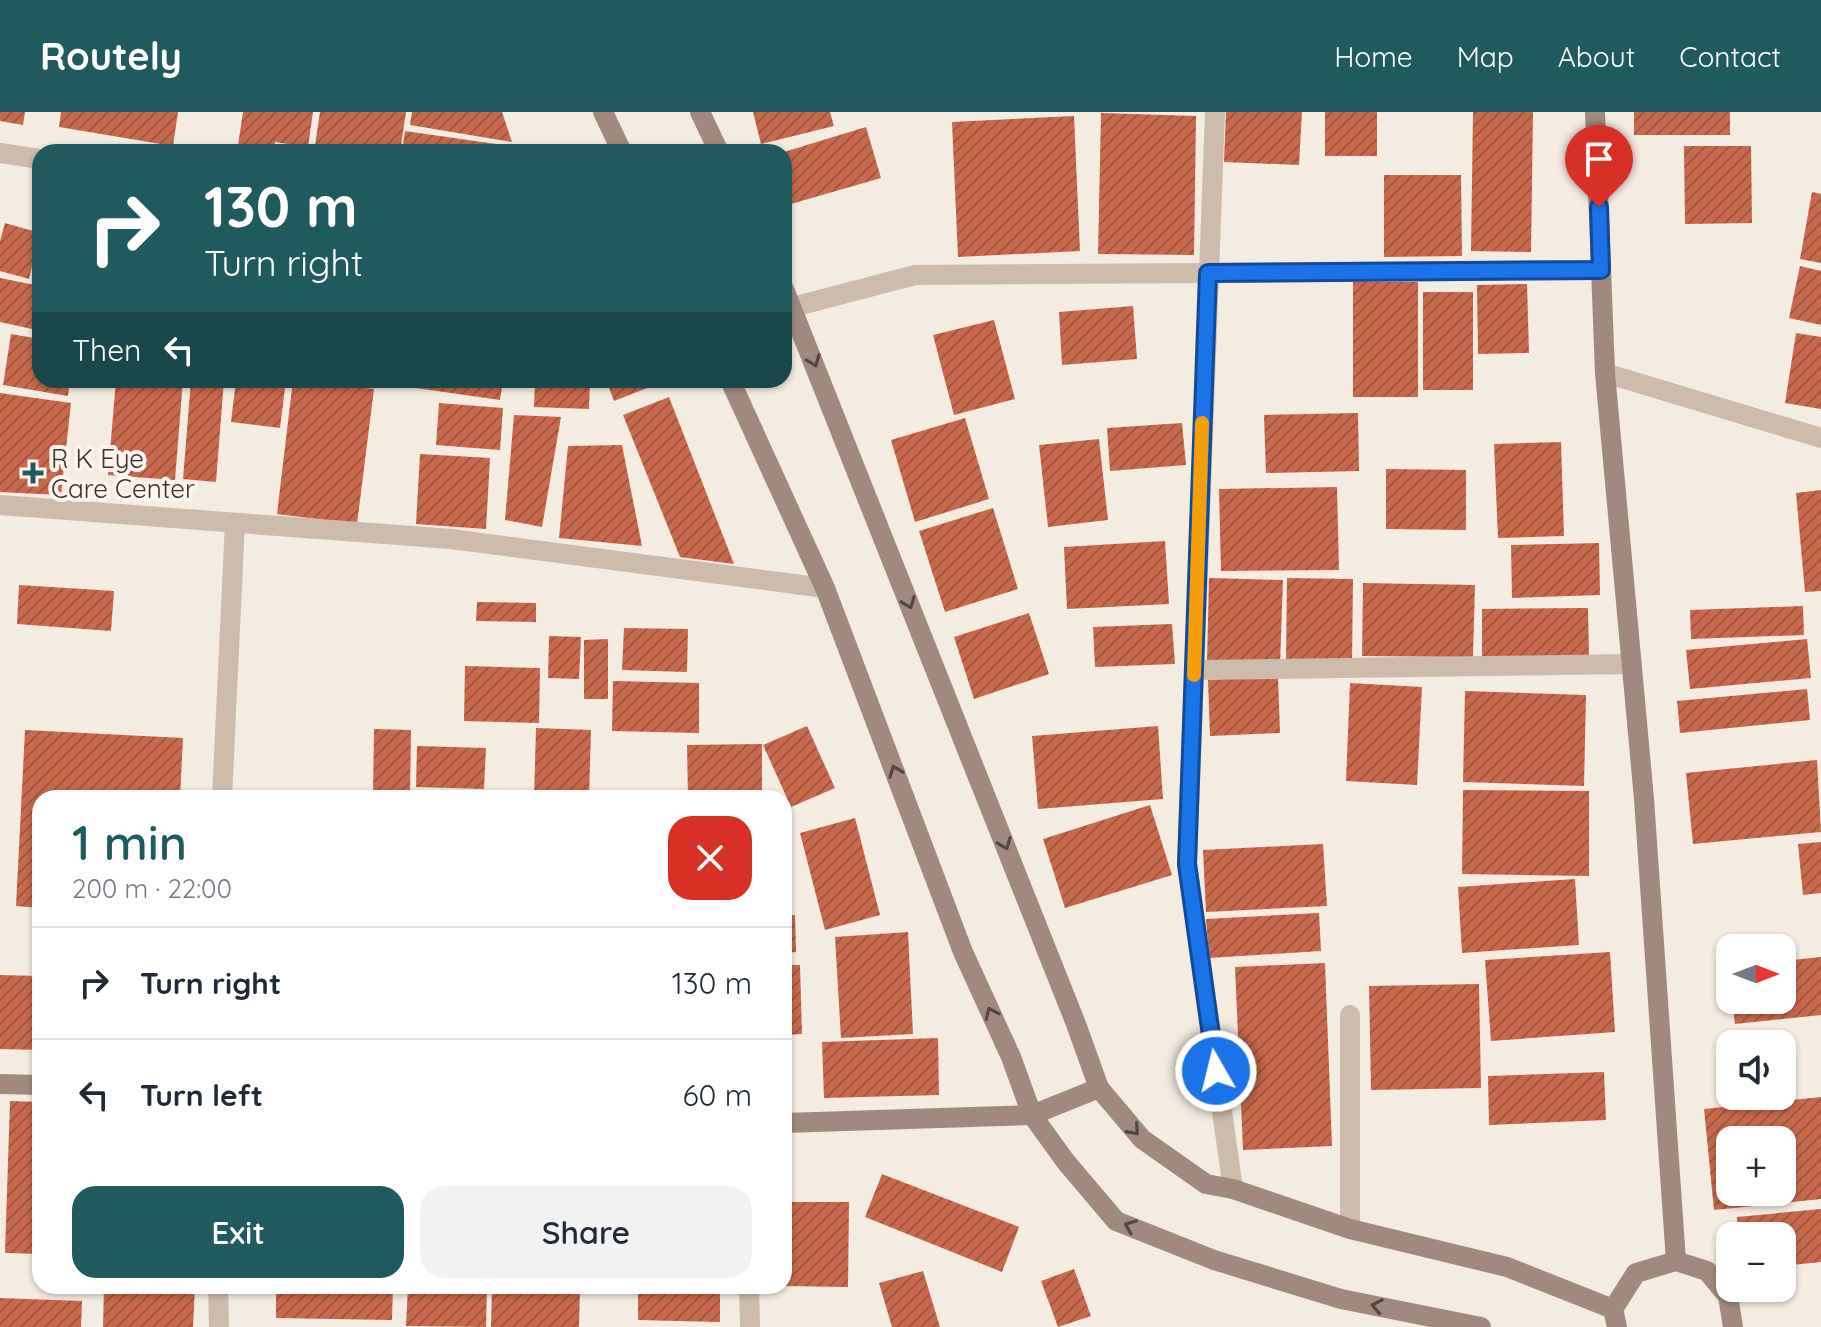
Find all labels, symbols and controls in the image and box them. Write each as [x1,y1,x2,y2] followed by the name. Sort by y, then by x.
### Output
[40,32,182,80] text: Routely
[1334,39,1413,74] text: Home
[1457,39,1514,74] text: Map
[1558,39,1635,74] text: About
[1679,39,1781,74] text: Contact
[1565,125,1633,207] pin
[1577,137,1621,181] icon: arrive
[204,171,358,241] text: 130 m
[72,176,176,280] icon: right
[204,240,363,285] text: Turn right
[157,328,201,372] icon: left
[72,331,141,369] text: Then
[804,353,821,367] one-way arrow
[51,442,195,505] place label: R K Eye Care Center
[22,462,44,484] marker: R K Eye Care Center
[900,595,916,609] one-way arrow
[888,765,905,779] one-way arrow
[72,812,187,872] text: 1 min
[668,816,752,900] button: close
[995,837,1012,851] one-way arrow
[72,872,232,905] text: 200 m · 22:00
[1716,934,1796,1014] north arrow
[1716,934,1796,1302] map controls
[72,961,116,1005] icon: right
[140,964,281,1002] text: Turn right
[672,964,752,1002] text: 130 m
[984,1007,1000,1021] one-way arrow
[1174,1029,1258,1113] position arrow
[1716,1030,1796,1110] button: sound
[72,1073,116,1117] icon: left
[140,1076,263,1114] text: Turn left
[682,1076,752,1114] text: 60 m
[1124,1121,1139,1135] one-way arrow
[1716,1126,1796,1206] button: +
[72,1186,404,1278] button: Exit
[420,1186,752,1278] button: Share
[1124,1219,1138,1236] one-way arrow
[1716,1222,1796,1302] button: −
[1370,1298,1384,1315] one-way arrow

